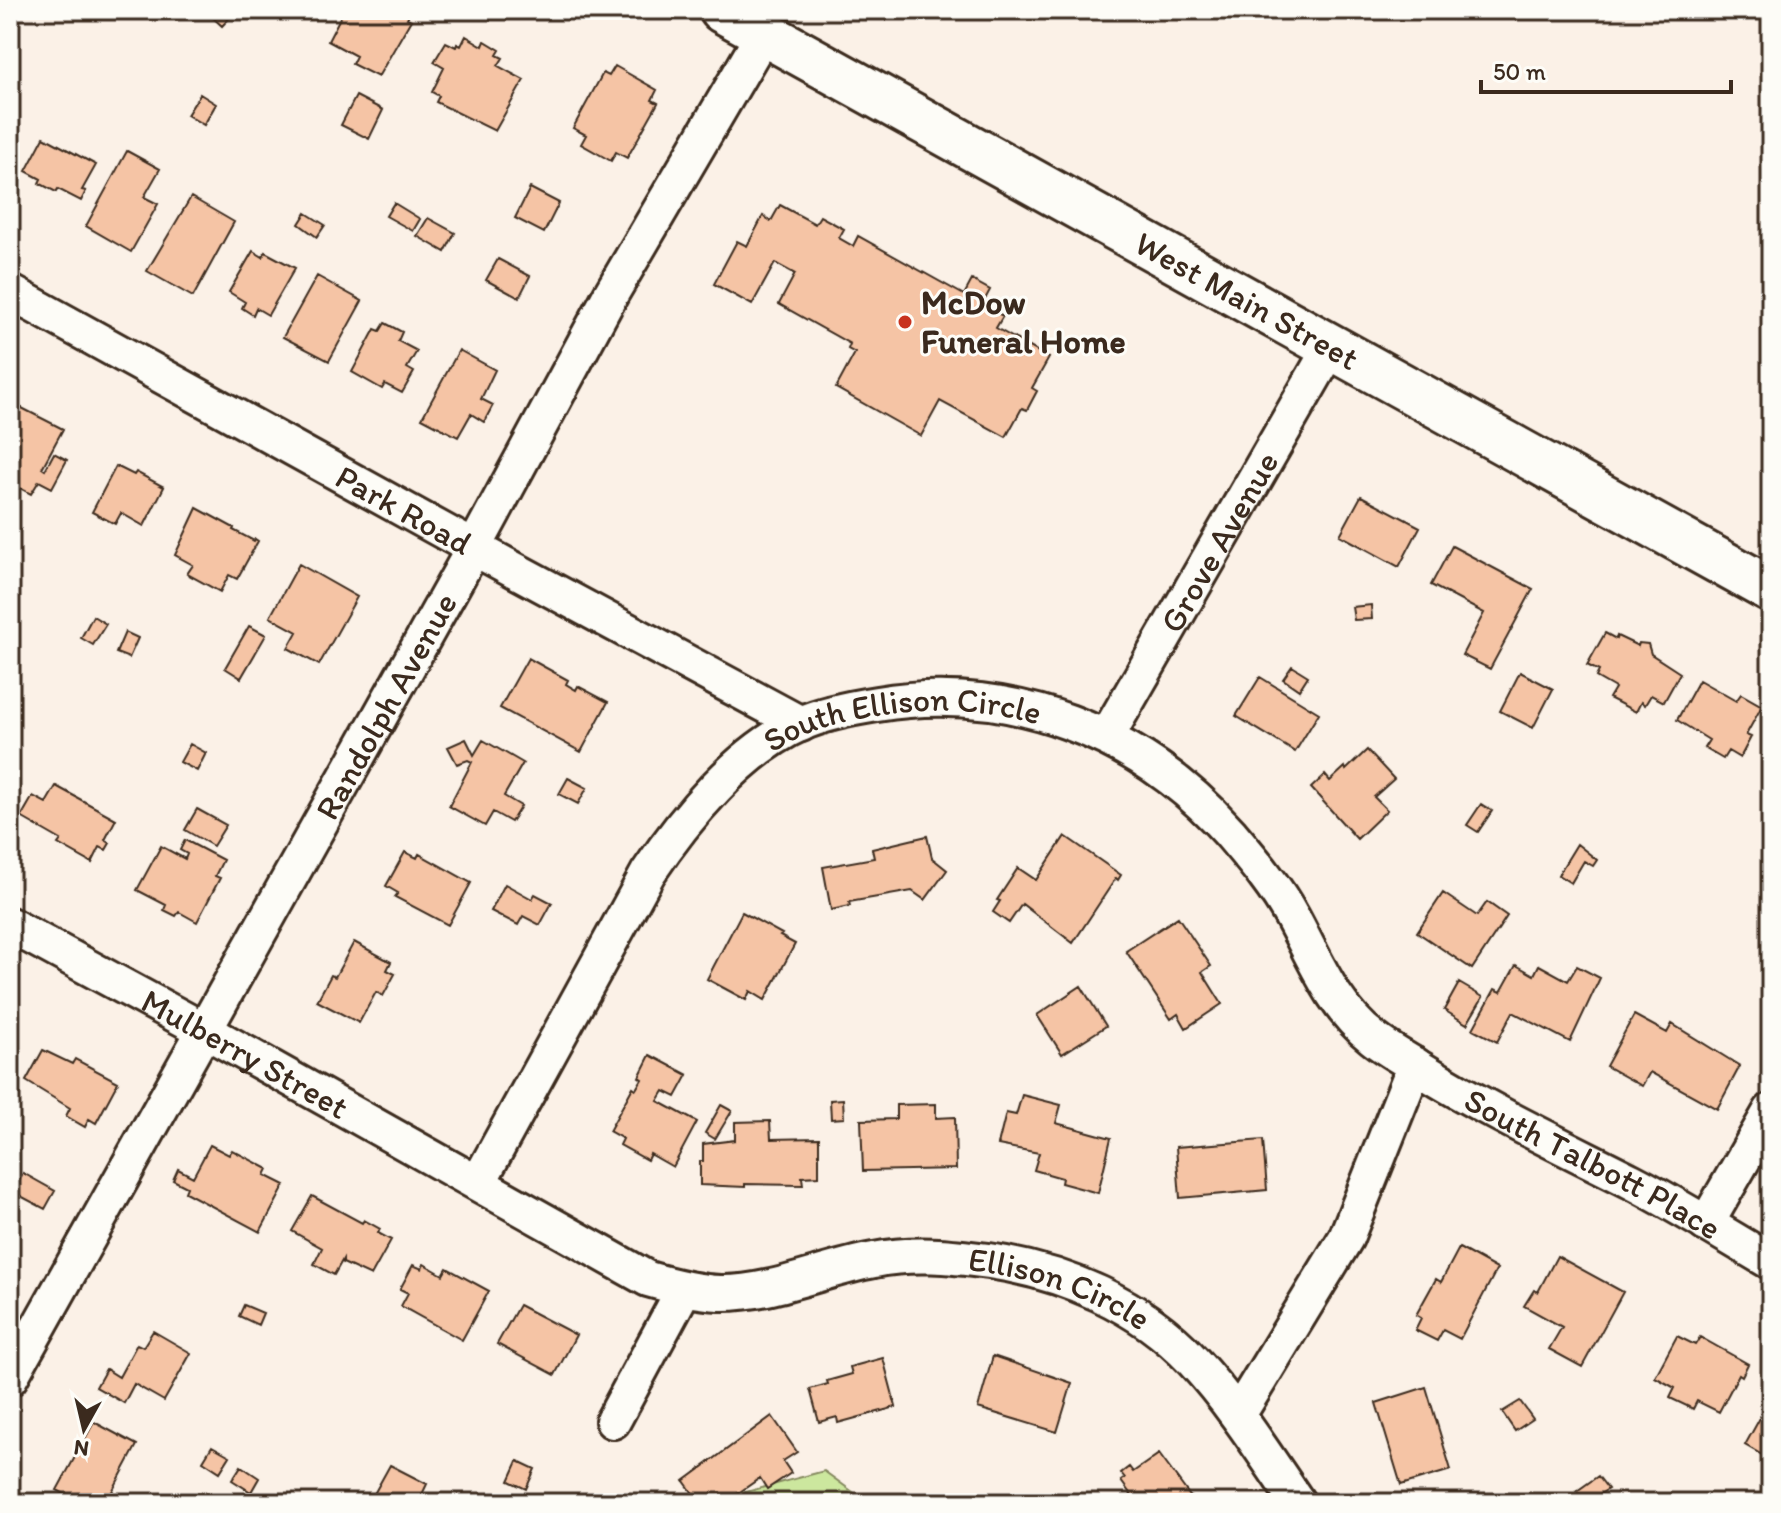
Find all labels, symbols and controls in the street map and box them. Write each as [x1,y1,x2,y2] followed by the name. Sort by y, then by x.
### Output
[1481,44,1731,94] scale bar
[1493,57,1546,86] text: 50 m
[1128,222,1366,379] street label: West Main Street
[921,282,1126,362] place label: McDow Funeral Home
[896,313,914,331] marker: McDow Funeral Home
[1151,444,1287,640] street label: Grove Avenue
[329,455,480,564] street label: Park Road
[306,585,465,827] street label: Randolph Avenue
[755,678,1046,761] street label: South Ellison Circle
[135,980,356,1127] street label: Mulberry Street
[1458,1079,1729,1248] street label: South Talbott Place
[966,1238,1159,1339] street label: Ellison Circle
[44,1389,124,1469] north arrow
[72,1434,91,1463] text: N

